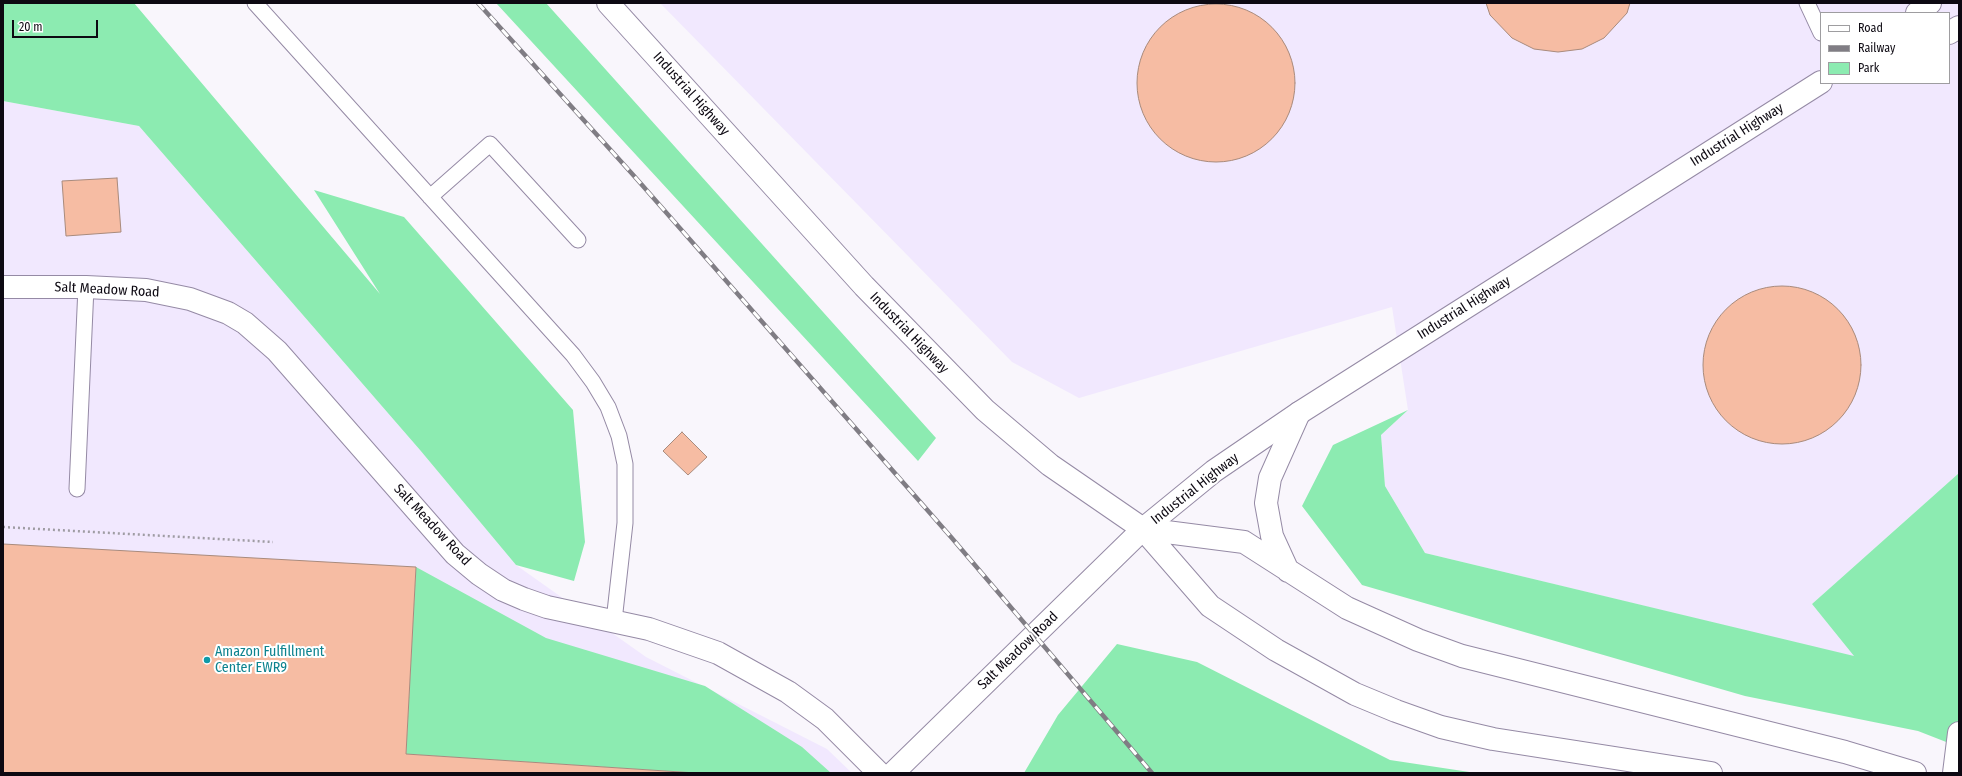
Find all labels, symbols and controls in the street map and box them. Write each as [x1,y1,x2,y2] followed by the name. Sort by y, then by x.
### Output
[14,12,100,38] scale bar
[1820,12,1950,84] legend
[19,20,43,34] text: 20 m
[1858,21,1883,35] text: Road
[1858,41,1895,55] text: Railway
[649,49,733,139] street label: Industrial Highway
[1858,61,1879,75] text: Park
[1687,100,1787,170] street label: Industrial Highway
[1414,273,1514,343] street label: Industrial Highway
[54,279,160,301] street label: Salt Meadow Road
[866,289,952,377] street label: Industrial Highway
[1148,450,1242,528] street label: Industrial Highway
[390,481,474,569] street label: Salt Meadow Road
[974,608,1062,694] street label: Salt Meadow Road
[215,644,324,676] place label: Amazon Fulfillment Center EWR9
[202,655,212,665] marker: Amazon Fulfillment Center EWR9

